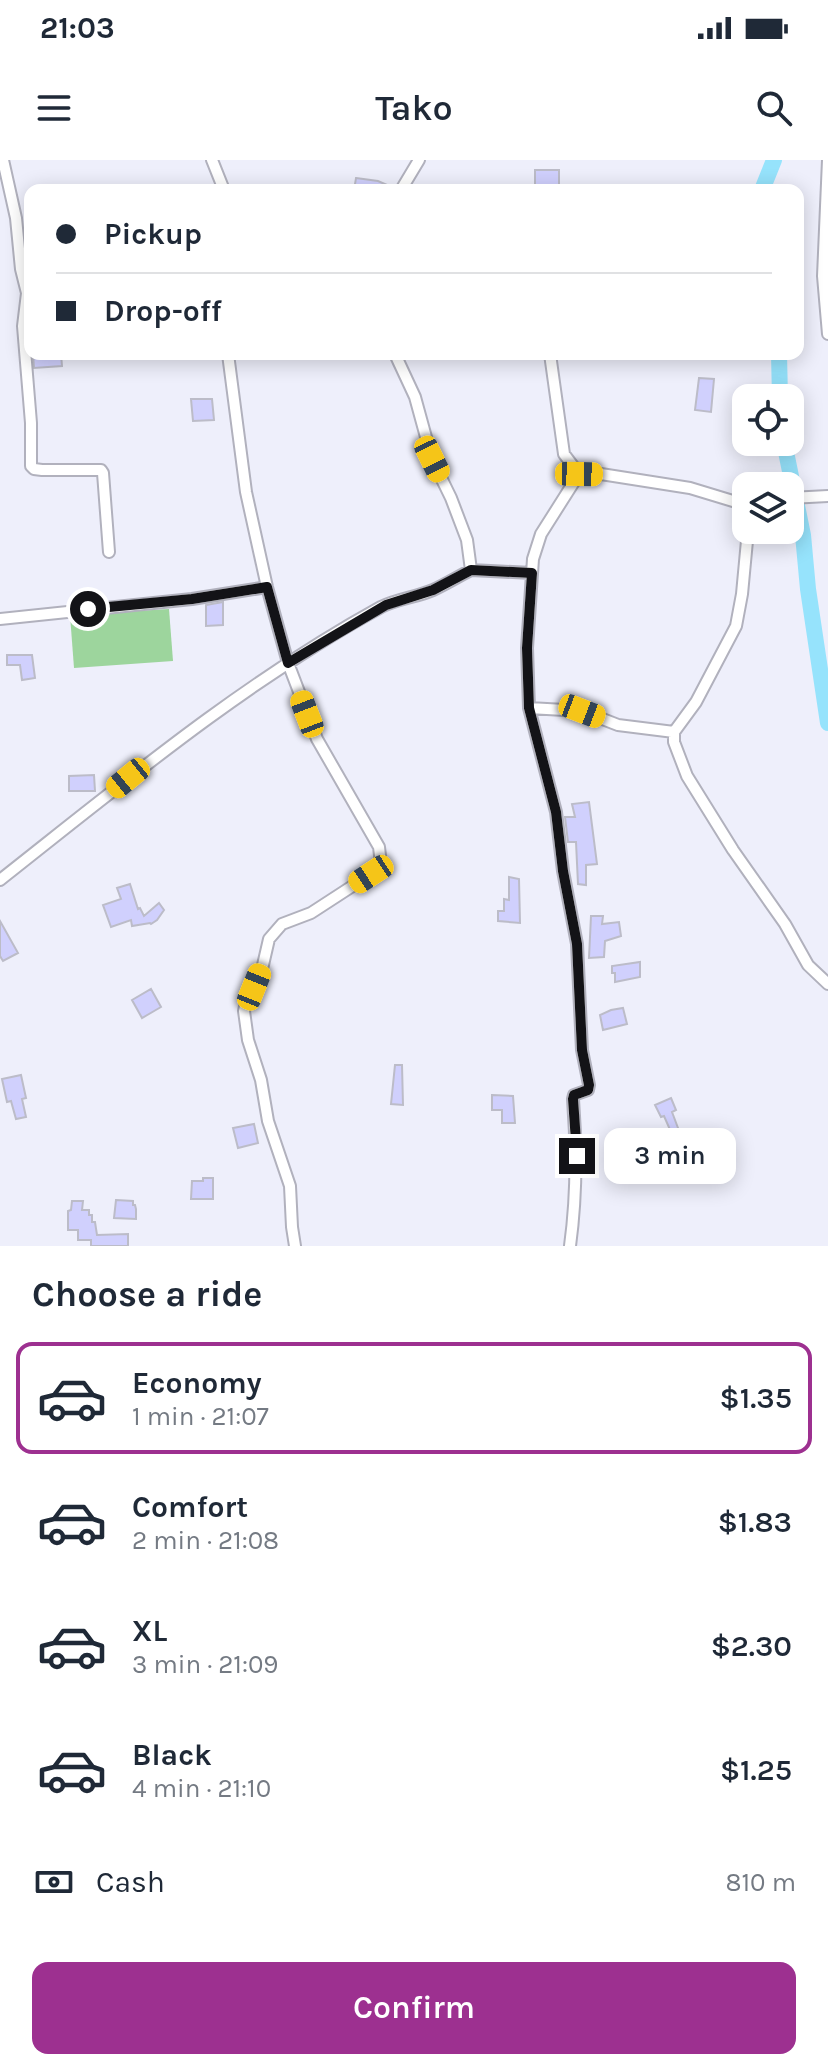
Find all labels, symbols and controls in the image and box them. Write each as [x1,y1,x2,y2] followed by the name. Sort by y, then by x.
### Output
[40,10,115,46] text: 21:03
[32,86,76,130] icon: menu
[752,86,796,130] icon: search
[375,87,453,129] text: Tako
[104,216,202,252] text: Pickup
[104,293,222,329] text: Drop-off
[732,384,804,544] map controls
[732,384,804,456] button: locate
[411,432,453,486] car
[555,462,603,486] car
[732,472,804,544] button: layers
[70,591,106,627] route start
[287,687,327,741] car
[555,691,609,731] car
[102,754,154,802] car
[344,851,398,897] car
[234,960,274,1014] car
[605,1128,737,1184] callout: 3 min
[559,1138,595,1174] route end
[634,1140,706,1171] text: 3 min
[32,1273,262,1315] text: Choose a ride
[36,1362,108,1434] icon: car
[132,1365,262,1401] text: Economy
[719,1380,792,1416] text: $1.35
[132,1401,269,1432] text: 1 min · 21:07
[36,1486,108,1558] icon: car
[132,1489,248,1525] text: Comfort
[718,1504,792,1540] text: $1.83
[132,1525,279,1556] text: 2 min · 21:08
[36,1610,108,1682] icon: car
[132,1613,167,1649] text: XL
[711,1628,792,1664] text: $2.30
[132,1649,278,1680] text: 3 min · 21:09
[36,1734,108,1806] icon: car
[132,1737,212,1773] text: Black
[720,1752,792,1788] text: $1.25
[132,1773,271,1804] text: 4 min · 21:10
[32,1860,76,1904] icon: cash
[96,1864,165,1900] text: Cash
[726,1867,796,1898] text: 810 m
[32,1962,796,2054] button: Confirm

